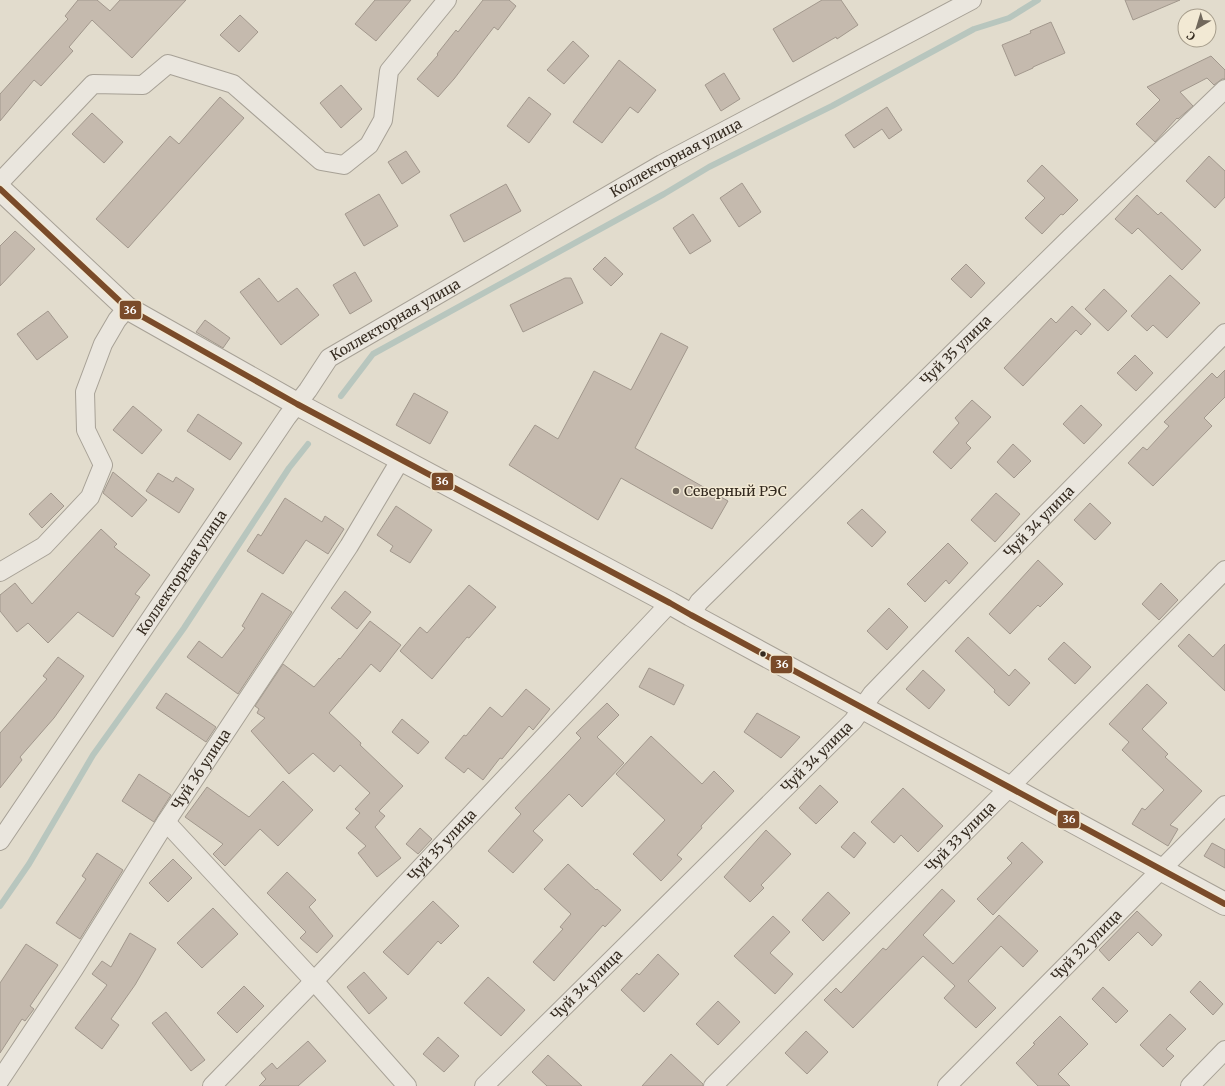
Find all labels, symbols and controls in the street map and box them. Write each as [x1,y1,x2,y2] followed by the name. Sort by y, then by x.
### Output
[1177,8,1217,48] north arrow
[1184,28,1198,44] text: С
[607,114,745,201] street label: Коллекторная улица
[327,274,464,364] street label: Коллекторная улица
[119,300,142,320] line badge: 36
[124,303,137,317] text: 36
[917,311,995,389] street label: Чуй 35 улица
[431,472,454,491] line badge: 36
[436,474,449,488] text: 36
[684,482,787,500] place label: Северный РЭС
[1000,482,1078,561] street label: Чуй 34 улица
[671,486,681,496] marker: Северный РЭС
[133,506,231,639] street label: Коллекторная улица
[758,649,768,659] unlabelled marker
[770,655,793,674] line badge: 36
[776,657,789,671] text: 36
[777,717,857,796] street label: Чуй 34 улица
[168,725,234,813] street label: Чуй 36 улица
[921,797,999,876] street label: Чуй 33 улица
[404,805,480,885] street label: Чуй 35 улица
[1057,810,1080,829] line badge: 36
[1063,812,1076,826] text: 36
[1047,906,1126,985] street label: Чуй 32 улица
[547,945,626,1024] street label: Чуй 34 улица

